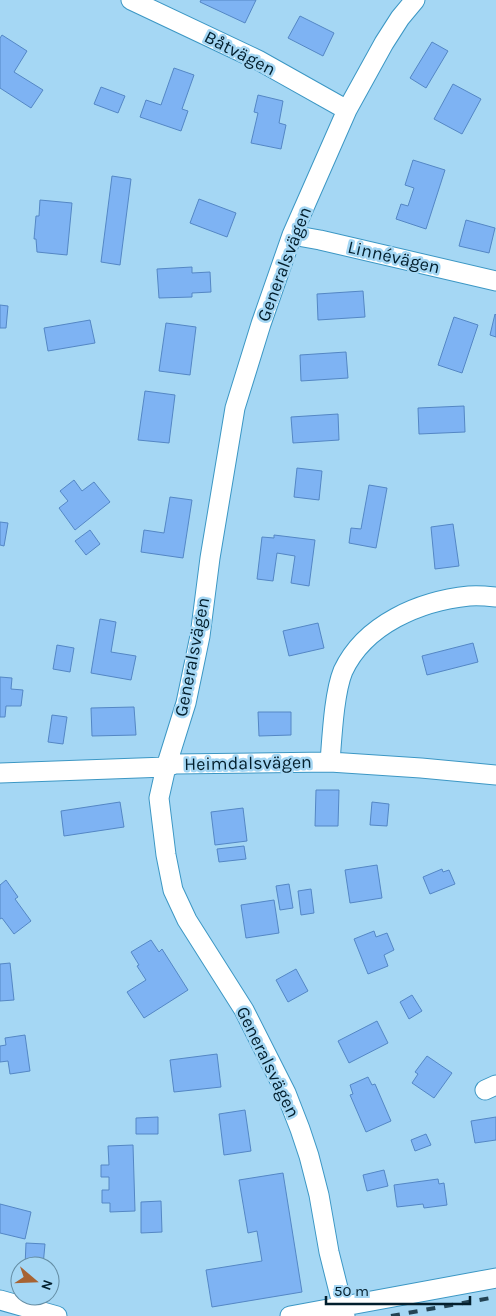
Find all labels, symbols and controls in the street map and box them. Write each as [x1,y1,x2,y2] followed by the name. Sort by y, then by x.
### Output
[201,26,279,80] street label: Båtvägen
[252,204,316,324] street label: Generalsvägen
[346,236,442,278] street label: Linnévägen
[170,595,214,719] street label: Generalsvägen
[184,751,312,775] street label: Heimdalsvägen
[232,1003,304,1121] street label: Generalsvägen
[10,1256,60,1306] north arrow
[326,1274,470,1306] scale bar
[37,1278,56,1293] text: N
[334,1282,369,1300] text: 50 m

